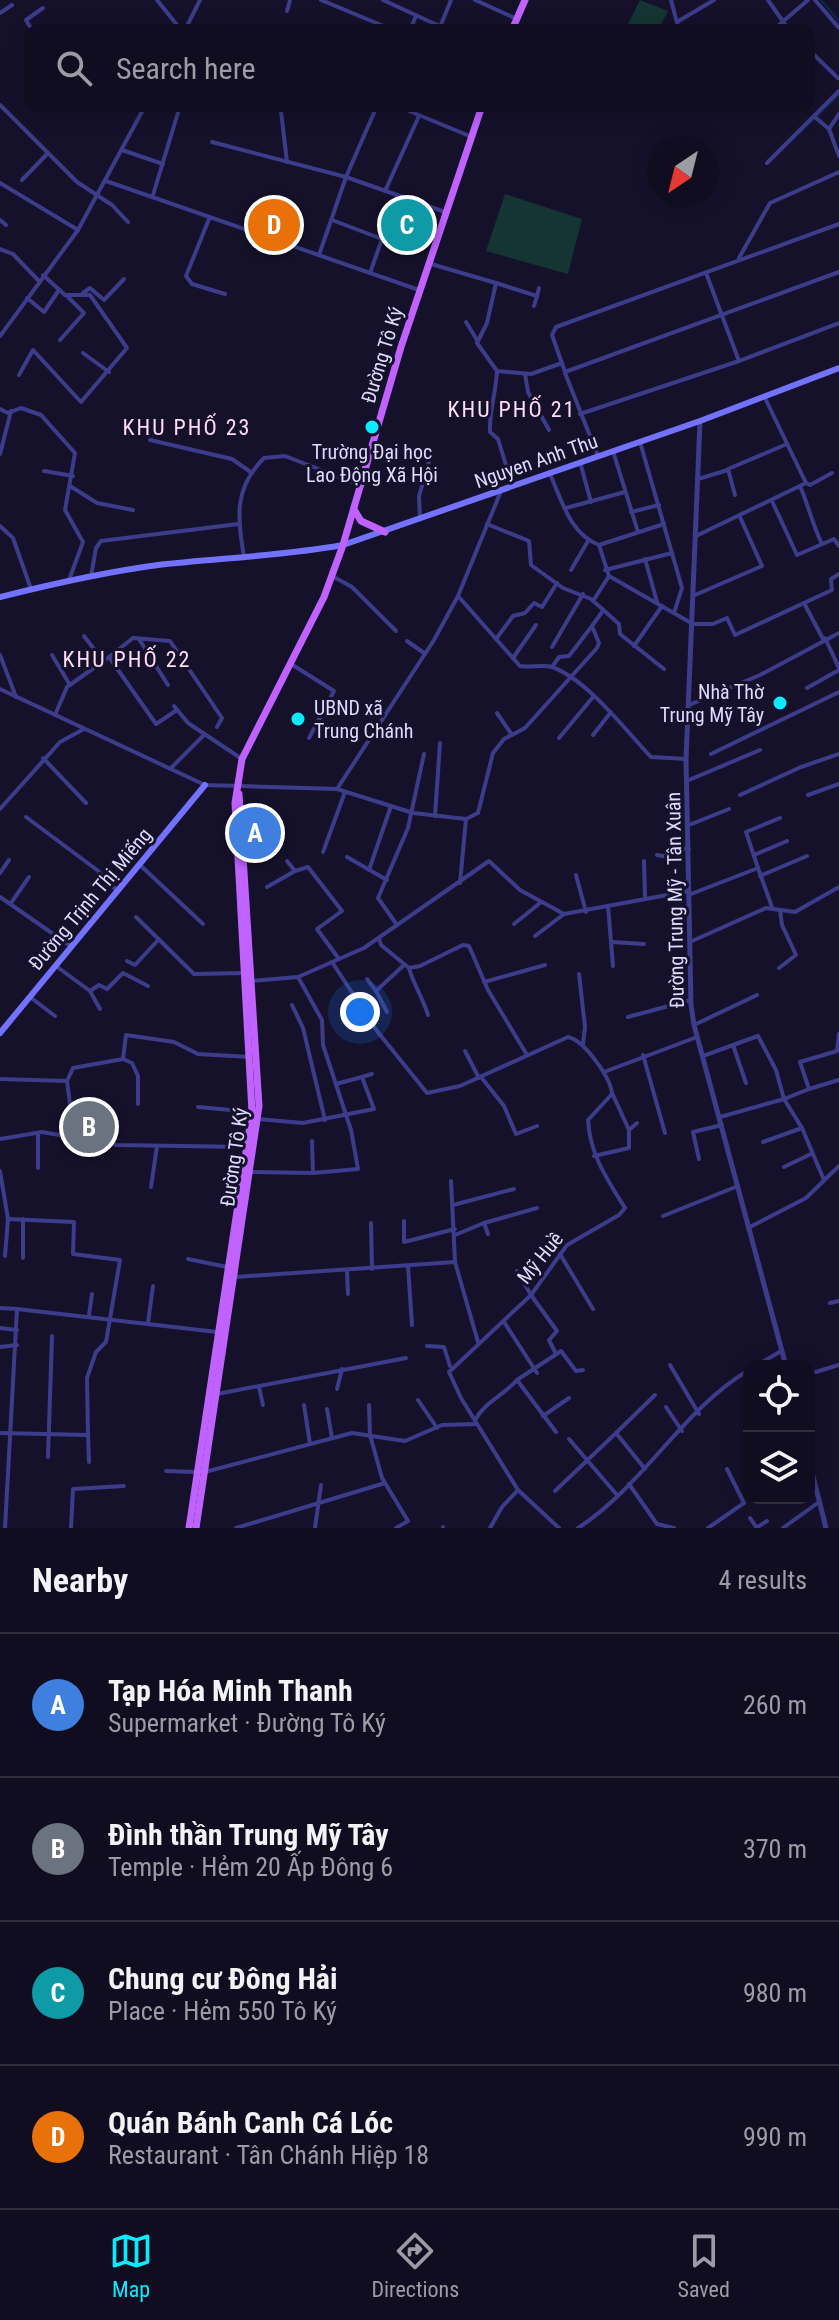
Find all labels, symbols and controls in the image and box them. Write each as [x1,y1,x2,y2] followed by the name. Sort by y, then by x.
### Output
[24,24,815,112] search box
[52,46,96,90] icon: search
[116,51,256,86] text: Search here
[647,136,719,208] north arrow
[248,195,300,255] pin: D
[381,195,433,255] pin: C
[356,304,408,406] street label: Đường Tô Ký
[448,395,576,422] district label: KHU PHỐ 21
[123,413,251,440] district label: KHU PHỐ 23
[363,418,381,436] marker: Trường Đại học Lao Động Xã Hội
[471,429,601,493] street label: Nguyen Anh Thu
[306,440,438,487] place label: Trường Đại học Lao Động Xã Hội
[63,645,191,672] district label: KHU PHỐ 22
[660,680,765,727] place label: Nhà Thờ Trung Mỹ Tây
[771,694,789,712] marker: Nhà Thờ Trung Mỹ Tây
[314,696,414,743] place label: UBND xã Trung Chánh
[289,710,307,728] marker: UBND xã Trung Chánh
[661,792,689,1008] street label: Đường Trung Mỹ - Tân Xuân
[229,803,281,863] pin: A
[23,823,157,975] street label: Đường Trịnh Thị Miếng
[340,992,380,1032] your location
[63,1097,115,1157] pin: B
[215,1106,253,1208] street label: Đường Tô Ký
[512,1227,568,1289] street label: Mỹ Huề
[743,1360,815,1504] map controls
[743,1360,815,1432] button: locate
[743,1432,815,1504] button: layers
[32,1560,128,1600] text: Nearby
[718,1565,807,1595] text: 4 results
[108,1673,353,1708] text: Tạp Hóa Minh Thanh
[50,1690,66,1720] text: A
[743,1690,807,1720] text: 260 m
[108,1708,386,1738] text: Supermarket · Đường Tô Ký
[108,1817,389,1852] text: Đình thần Trung Mỹ Tây
[51,1834,65,1864] text: B
[743,1834,807,1864] text: 370 m
[108,1852,393,1882] text: Temple · Hẻm 20 Ấp Đông 6
[108,1961,338,1996] text: Chung cư Đông Hải
[51,1978,65,2008] text: C
[743,1978,807,2008] text: 980 m
[108,1996,337,2026] text: Place · Hẻm 550 Tô Ký
[108,2105,393,2140] text: Quán Bánh Canh Cá Lóc
[51,2122,65,2152] text: D
[743,2122,807,2152] text: 990 m
[108,2140,429,2170] text: Restaurant · Tân Chánh Hiệp 18
[109,2229,153,2302] tab: Map
[371,2229,459,2302] tab: Directions
[678,2229,730,2302] tab: Saved

